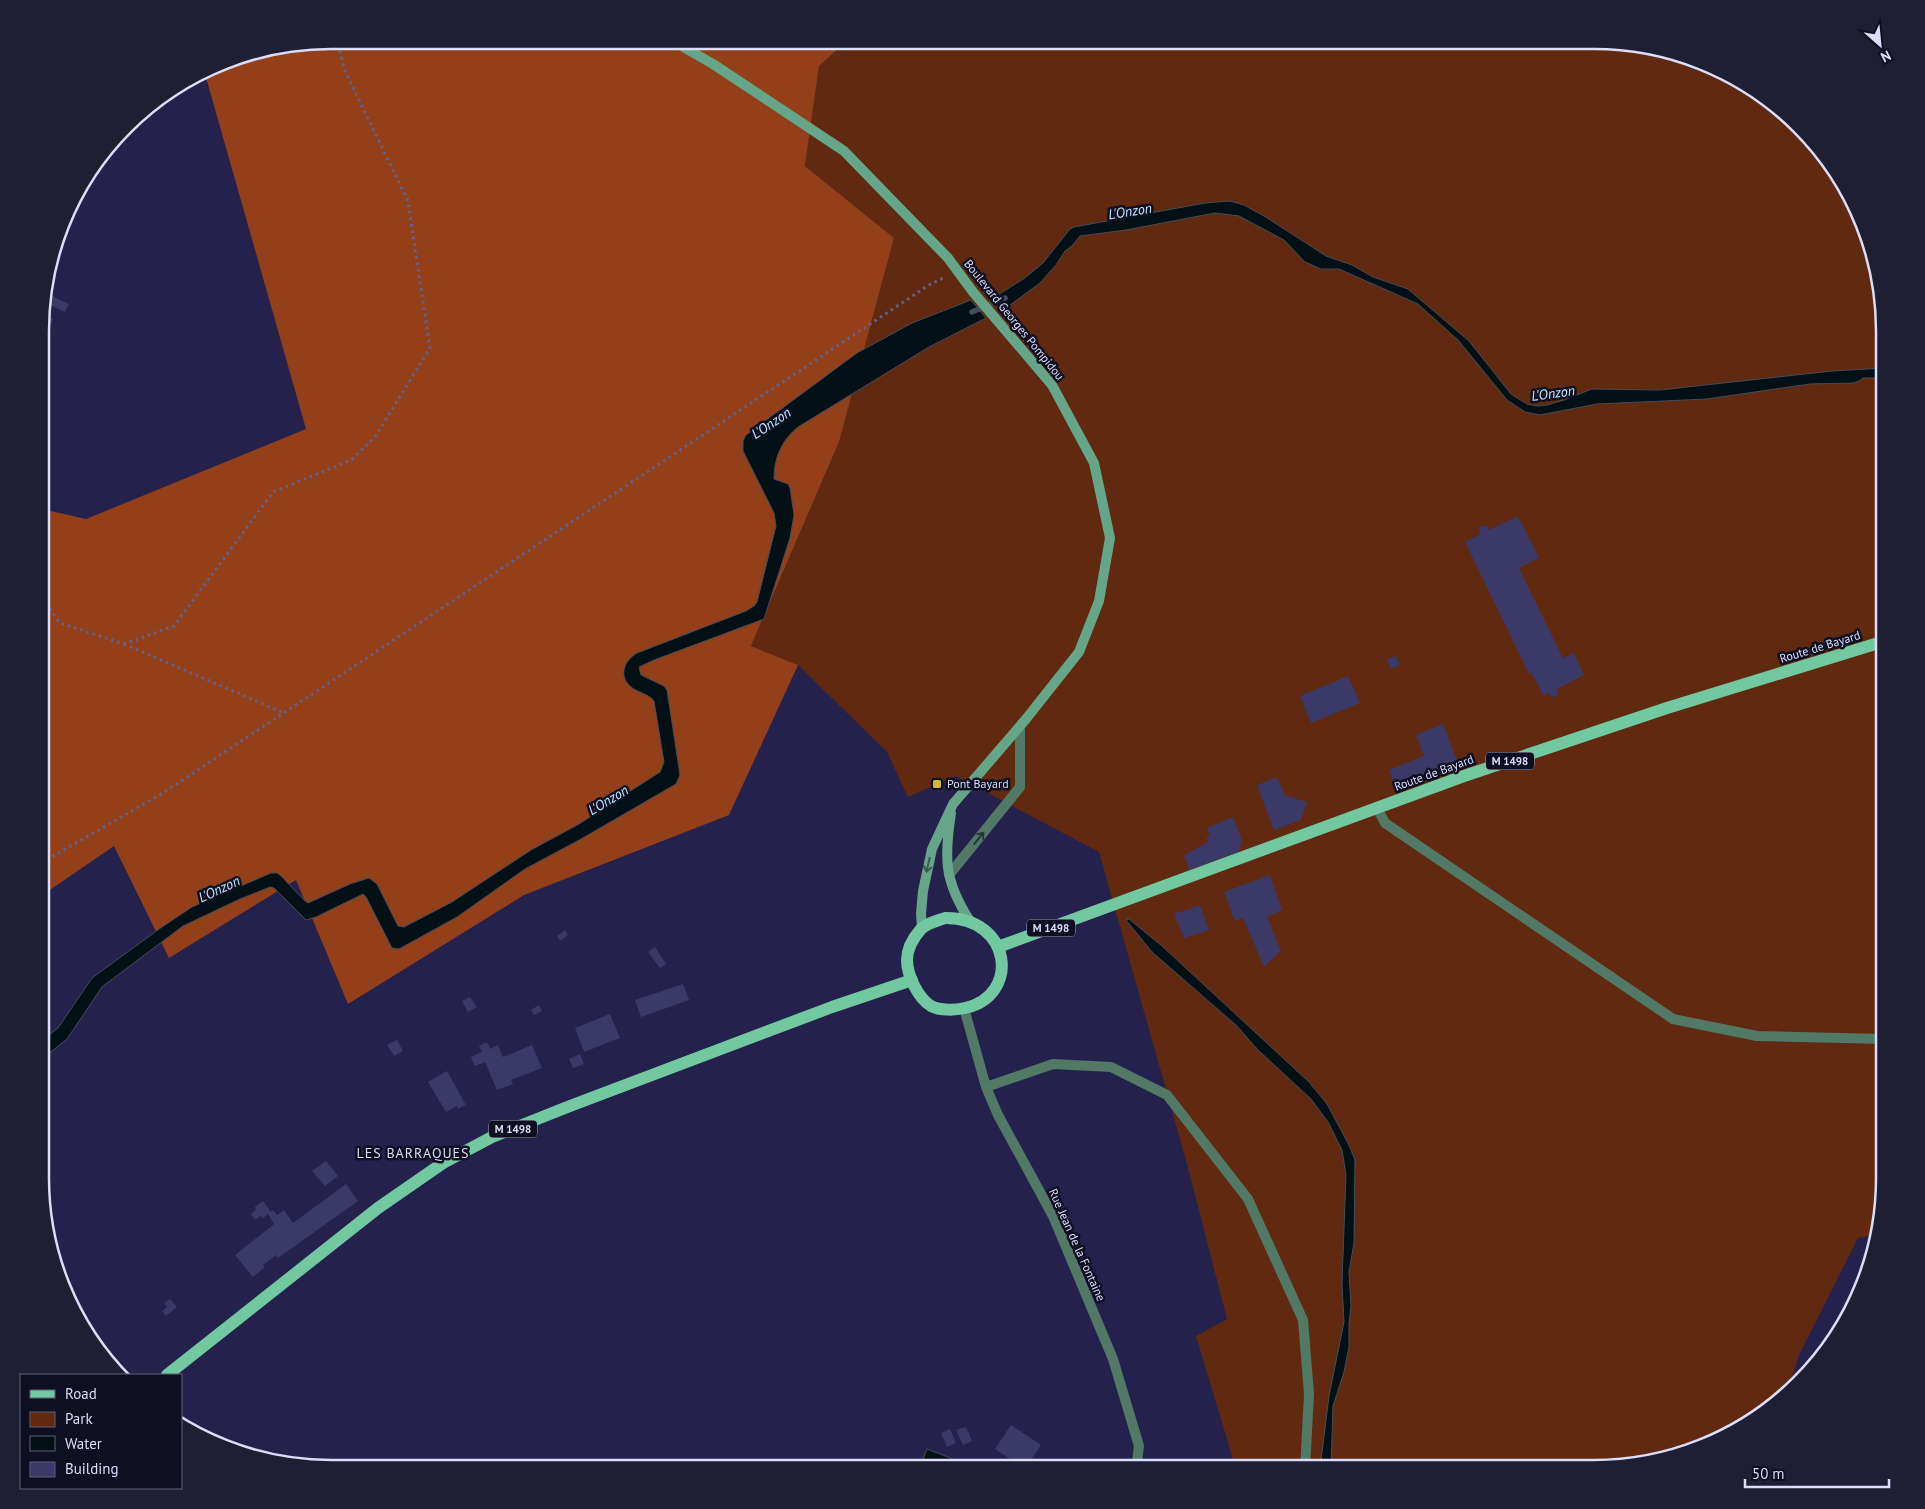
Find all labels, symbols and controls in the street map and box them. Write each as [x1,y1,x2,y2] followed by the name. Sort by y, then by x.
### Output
[1855,20,1905,70] north arrow
[1878,46,1894,67] text: N
[1107,199,1153,223] water label: L'Onzon
[961,256,1068,383] street label: Boulevard Georges Pompidou
[1530,381,1576,405] water label: L'Onzon
[748,403,794,443] water label: L'Onzon
[1778,627,1862,666] street label: Route de Bayard
[1392,751,1476,794] street label: Route de Bayard
[1486,752,1534,769] road number: M 1498
[947,776,1009,791] place label: Pont Bayard
[931,778,943,790] marker: Pont Bayard
[584,781,632,819] water label: L'Onzon
[974,831,985,844] one-way arrow
[923,857,932,873] one-way arrow
[195,872,243,906] water label: L'Onzon
[1027,920,1075,936] road number: M 1498
[489,1120,537,1138] road number: M 1498
[356,1144,470,1162] district label: LES BARRAQUES
[1046,1186,1109,1303] street label: Rue Jean de la Fontaine
[20,1374,182,1489] legend
[65,1384,97,1403] text: Road
[65,1409,93,1428] text: Park
[65,1434,102,1453] text: Water
[1745,1456,1889,1488] scale bar
[65,1459,119,1478] text: Building
[1752,1464,1785,1483] text: 50 m

